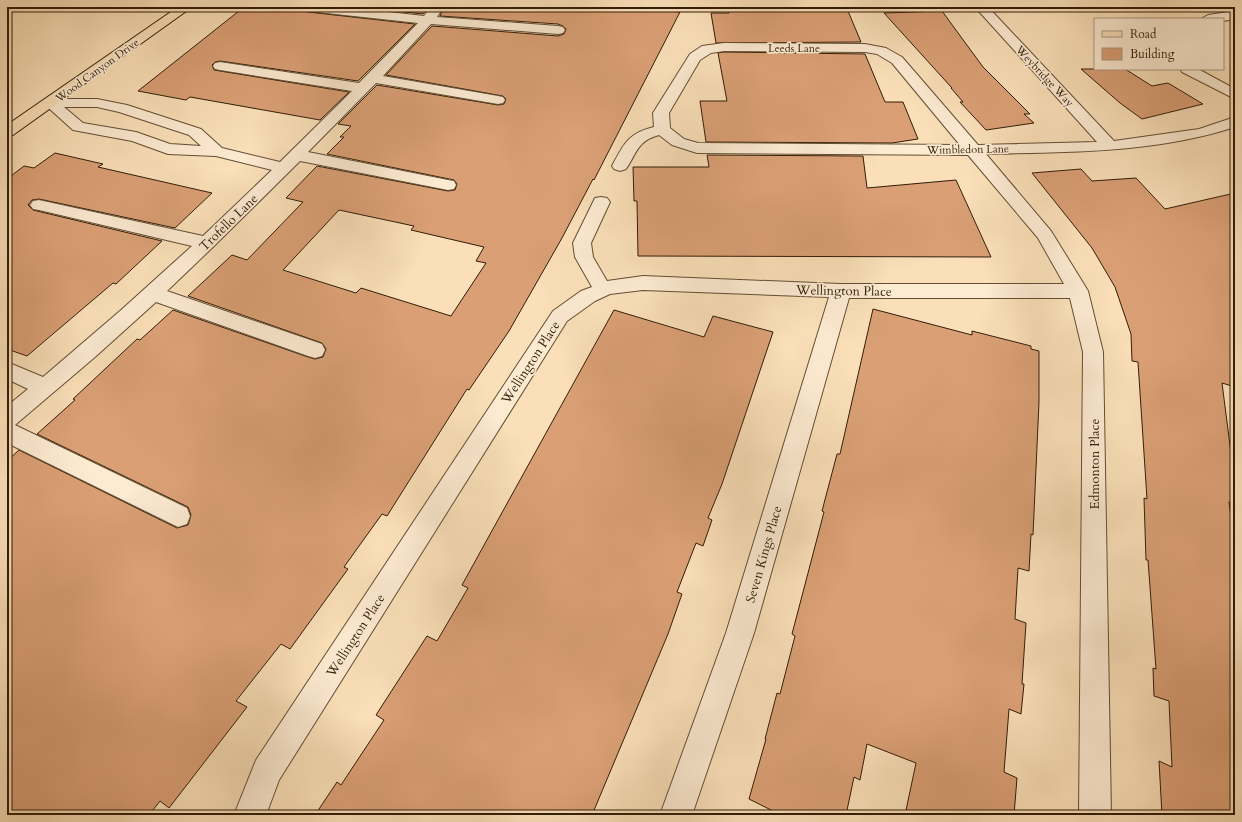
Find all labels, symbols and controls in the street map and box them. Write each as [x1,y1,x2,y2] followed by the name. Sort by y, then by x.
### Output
[1094,18,1224,70] legend
[1130,26,1157,42] text: Road
[52,35,142,106] street label: Wood Canyon Drive
[768,41,820,56] street label: Leeds Lane
[1012,42,1077,110] street label: Weybridge Way
[1130,46,1175,62] text: Building
[926,141,1009,158] street label: Wimbledon Lane
[195,190,262,255] street label: Trofello Lane
[795,281,892,301] street label: Wellington Place
[497,317,564,408] street label: Wellington Place
[1086,419,1104,509] street label: Edmonton Place
[742,504,786,605] street label: Seven Kings Place
[322,590,389,681] street label: Wellington Place

